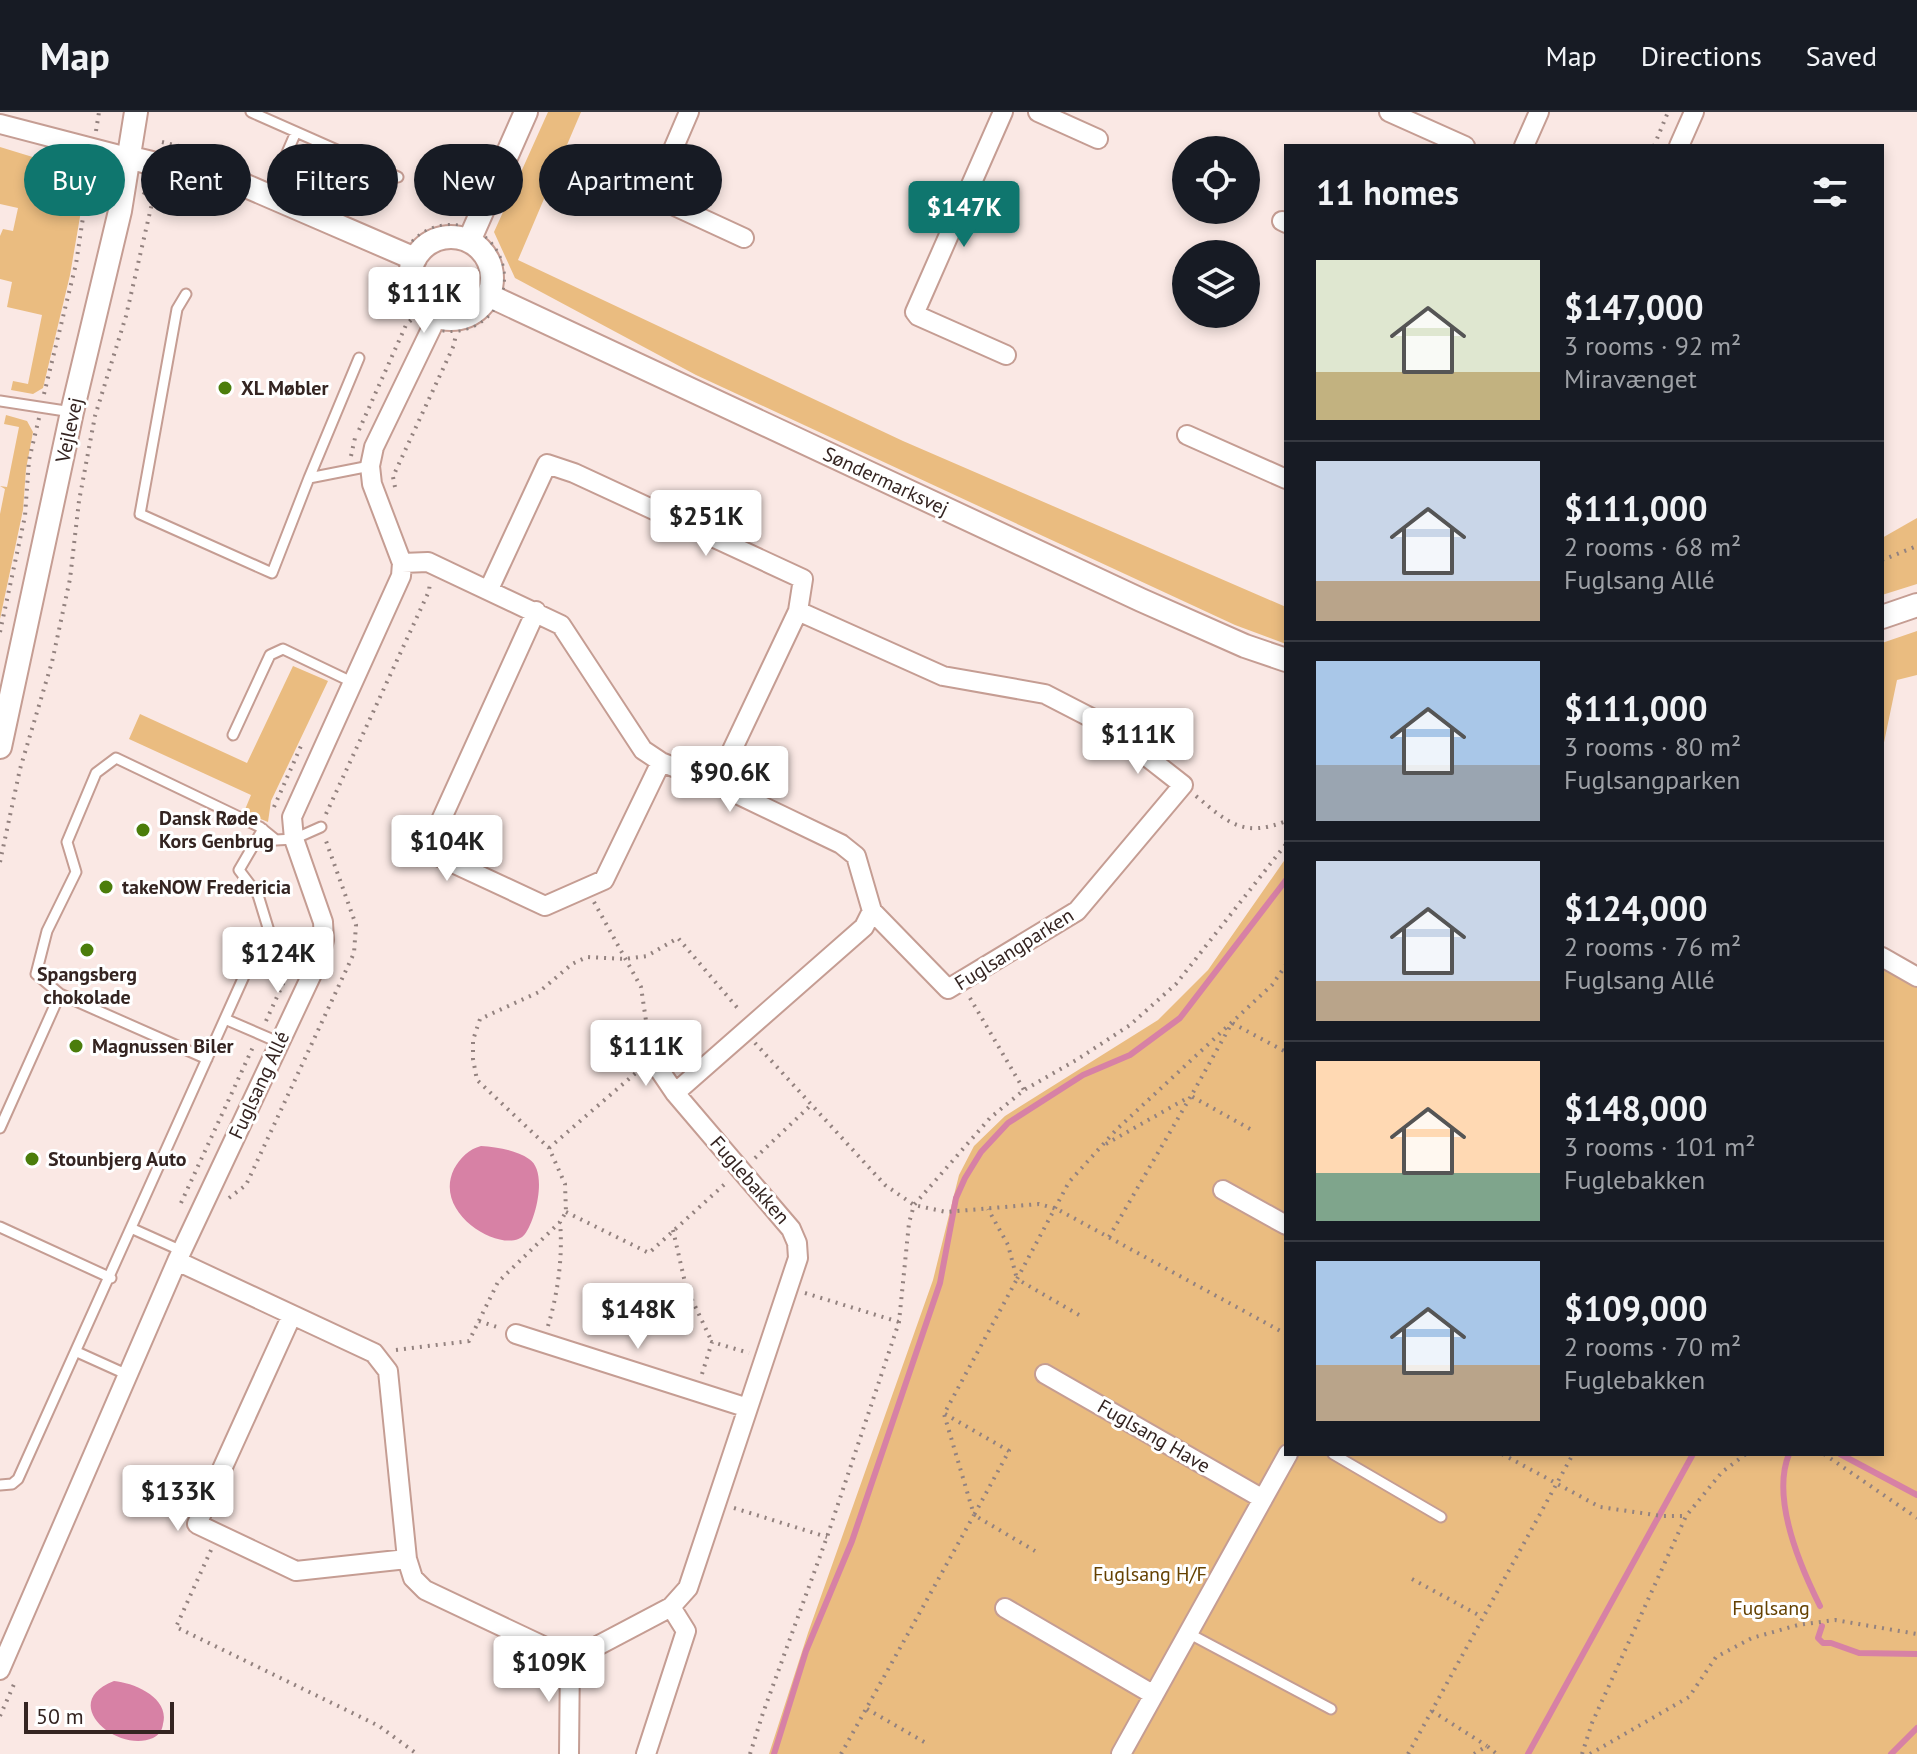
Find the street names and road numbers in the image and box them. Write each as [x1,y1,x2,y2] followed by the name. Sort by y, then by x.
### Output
[49,395,89,466] street label: Vejlevej
[819,441,953,521] street label: Søndermarksvej
[950,902,1078,996] street label: Fuglsangparken
[223,1027,295,1143] street label: Fuglsang Allé
[705,1130,795,1230] street label: Fuglebakken
[1093,1393,1215,1479] street label: Fuglsang Have

